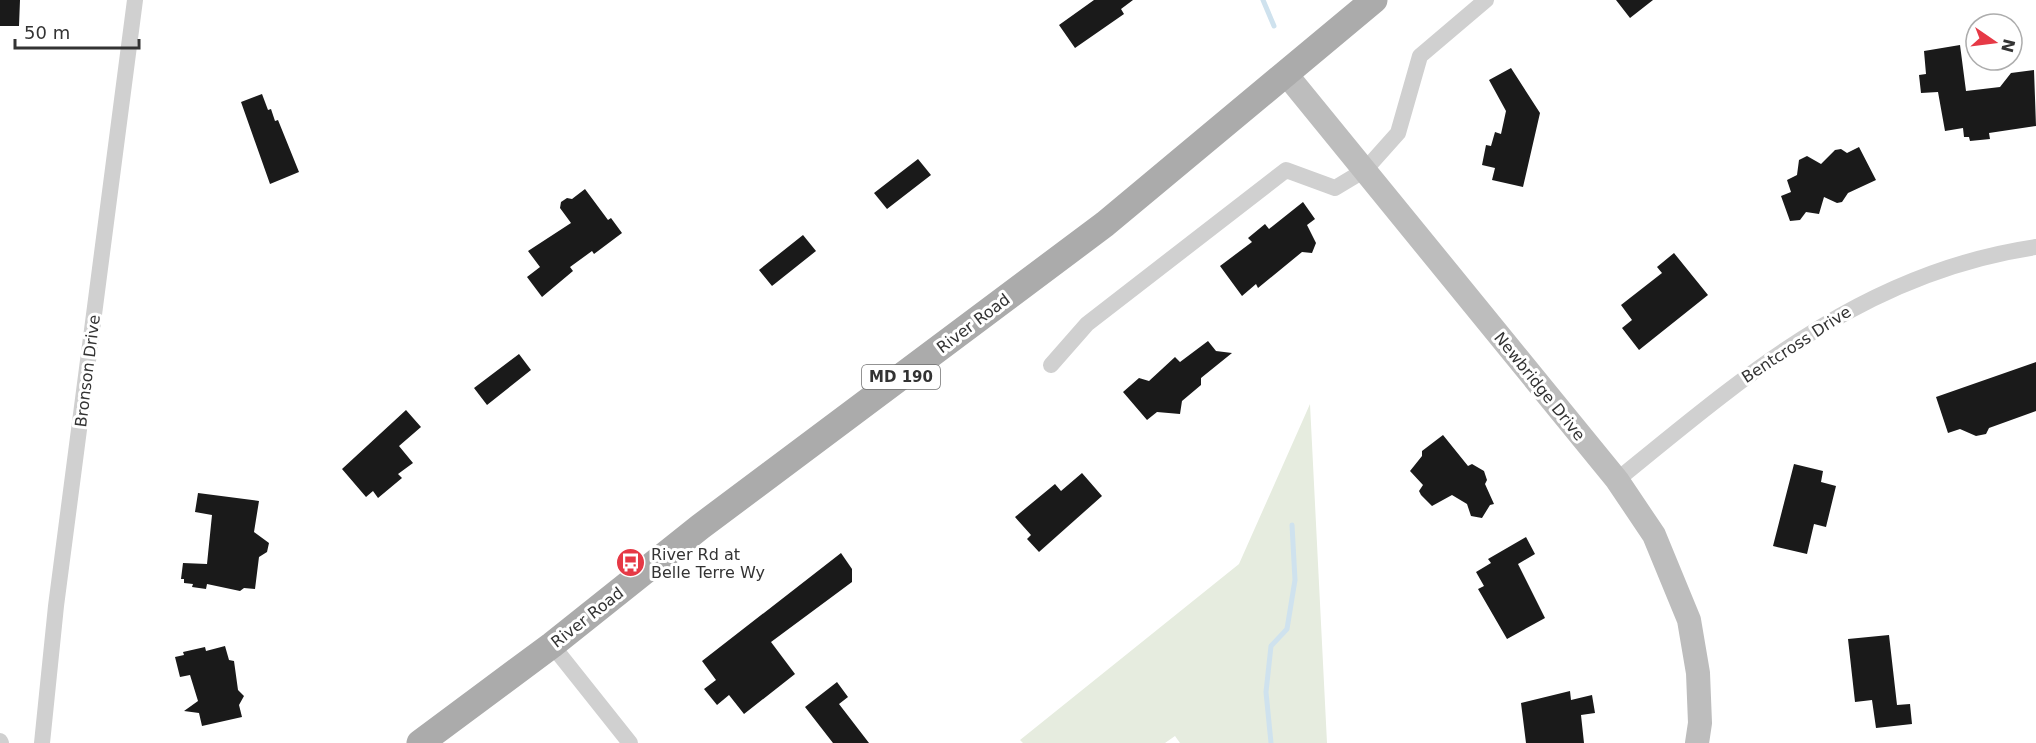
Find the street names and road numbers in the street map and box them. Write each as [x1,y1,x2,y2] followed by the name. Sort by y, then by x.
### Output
[933,290,1014,357] street label: River Road
[1738,302,1854,387] street label: Bentcross Drive
[71,314,104,428] street label: Bronson Drive
[1490,328,1589,444] street label: Newbridge Drive
[862,365,940,389] road number: MD 190
[547,583,627,652] street label: River Road

